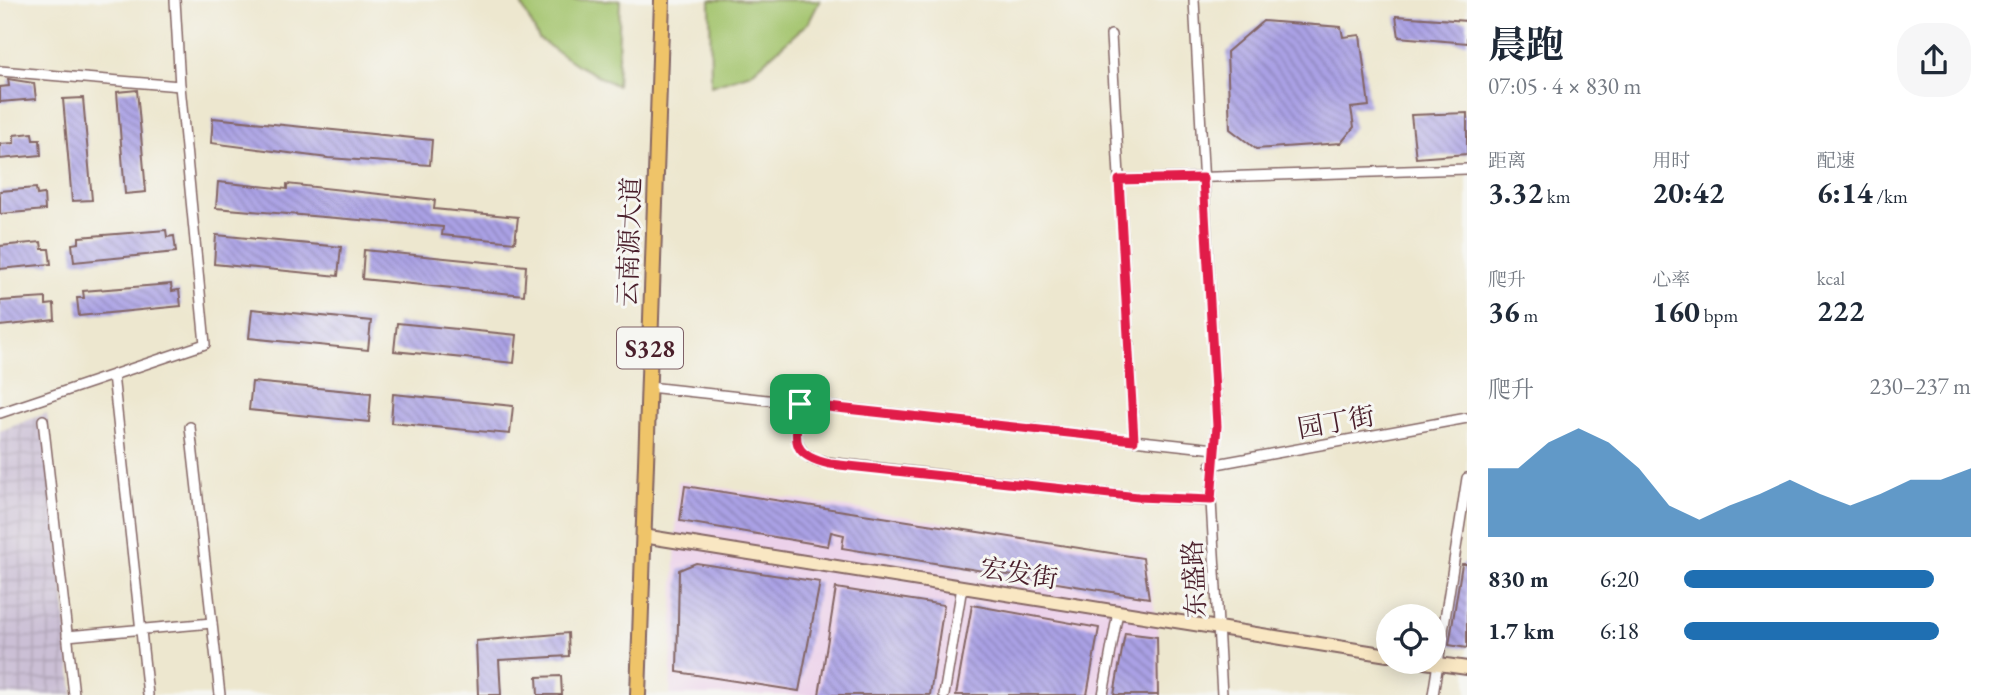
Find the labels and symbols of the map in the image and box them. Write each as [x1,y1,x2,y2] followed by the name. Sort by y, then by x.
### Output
[610,176,648,308] street label: 云南源大道
[617,328,683,368] road number: S328
[770,374,830,434] pin
[1295,398,1377,446] street label: 园丁街
[1175,539,1213,619] street label: 东盛路
[978,550,1060,596] street label: 宏发街

